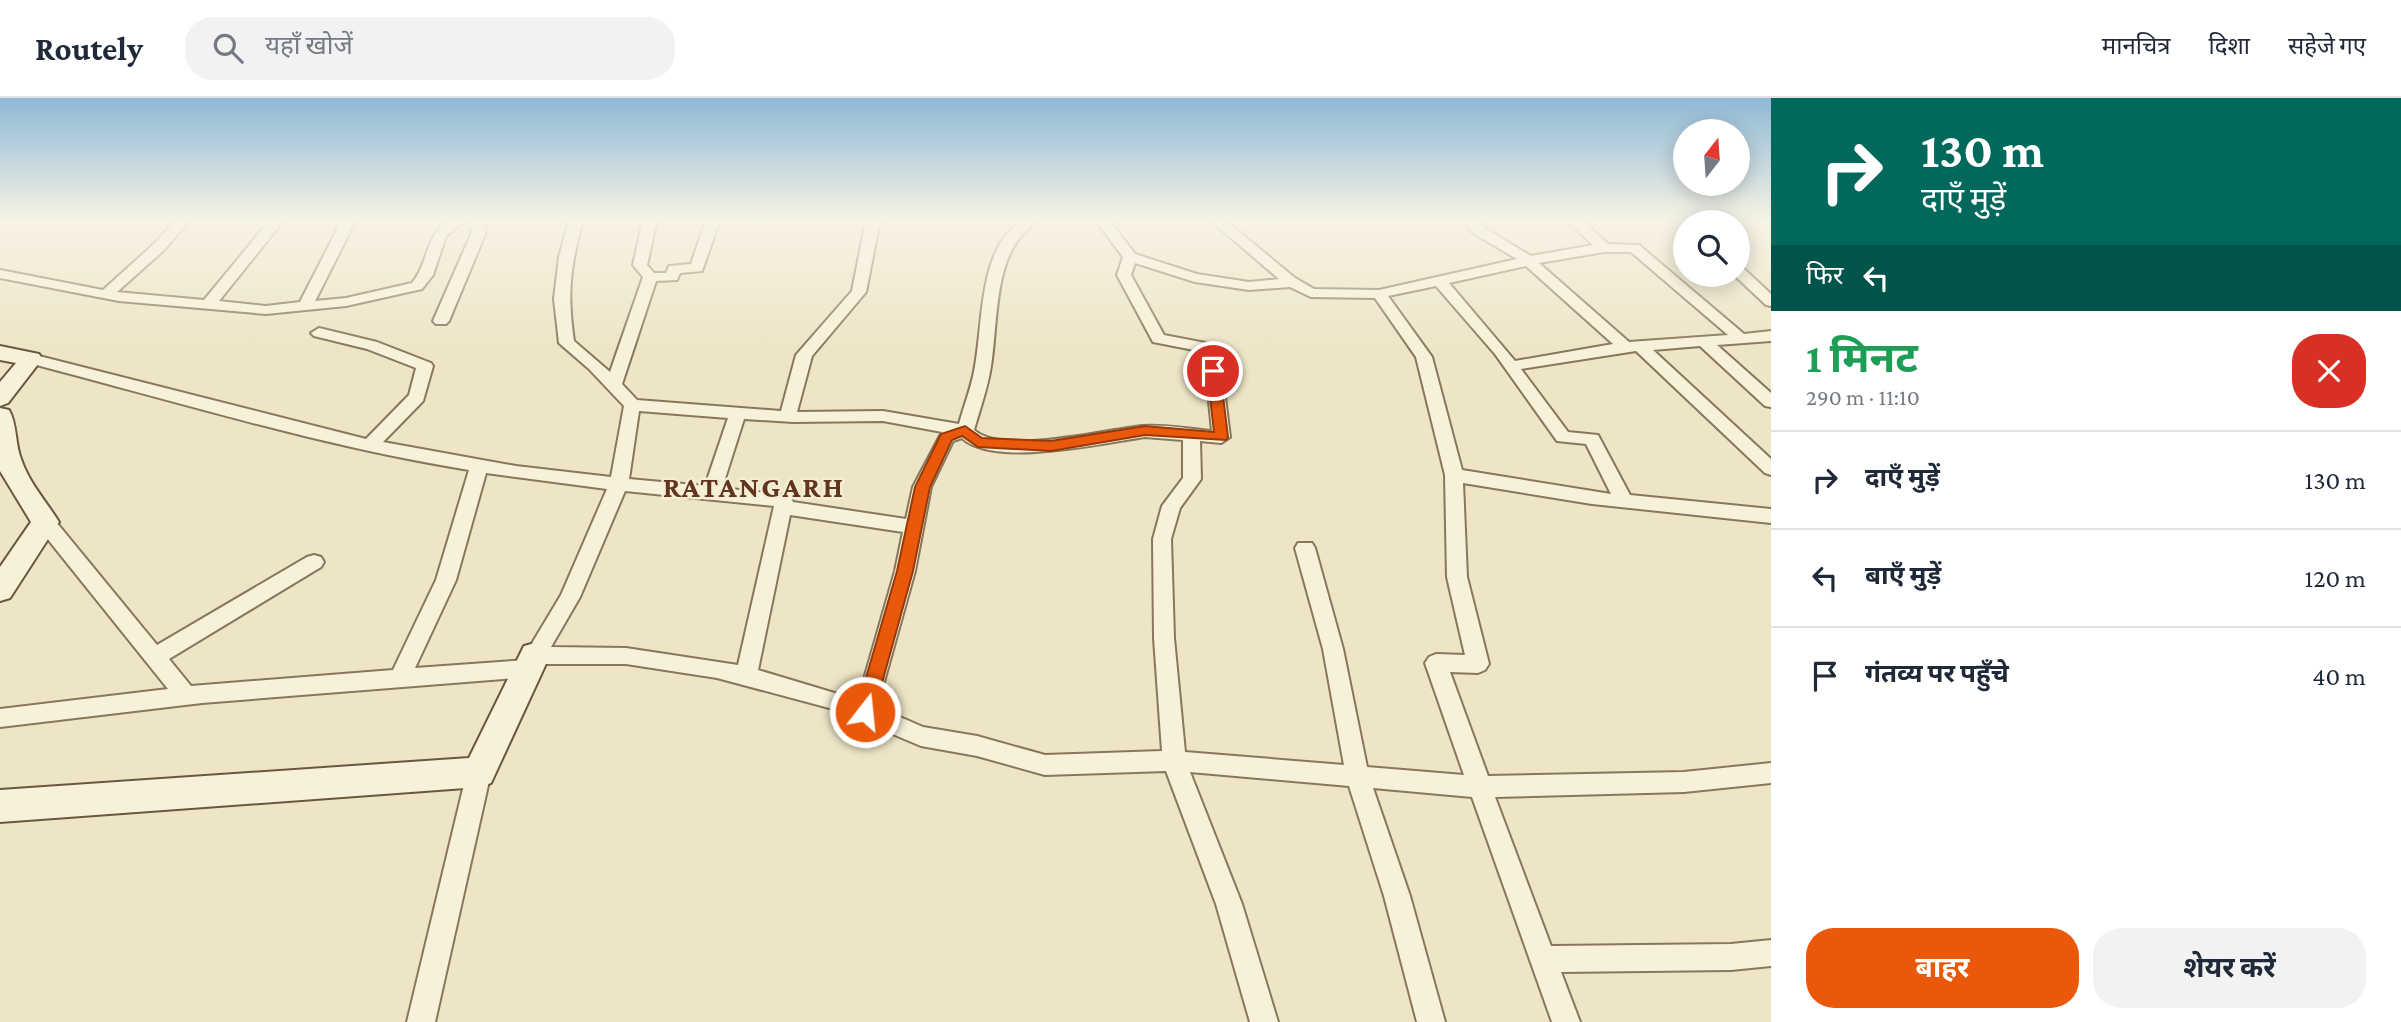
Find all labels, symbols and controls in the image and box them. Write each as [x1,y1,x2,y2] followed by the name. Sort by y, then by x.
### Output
[185,17,675,80] search box
[209,29,247,67] icon: search
[35,30,143,67] text: Routely
[265,31,353,60] text: यहाँ खोजें
[2102,32,2170,59] text: मानचित्र
[2208,32,2250,59] text: दिशा
[2288,32,2366,59] text: सहेजे गए
[1673,119,1750,196] north arrow
[1673,119,1750,287] map controls
[1921,123,2044,178] text: 130 m
[1806,126,1897,217] icon: right
[1921,181,2006,217] text: दाएँ मुड़ें
[1673,210,1750,287] button: search
[1857,259,1895,297] icon: left
[1806,261,1843,290] text: फिर
[1806,334,1918,381] text: 1 मिनट
[2292,334,2366,408] button: close
[1183,341,1243,401] pin
[1194,352,1232,390] icon: arrive
[1806,384,1920,410] text: 290 m · 11:10
[1806,461,1844,499] icon: right
[1865,463,1940,492] text: दाएँ मुड़ें
[2305,466,2366,495] text: 130 m
[663,470,845,503] district label: RATANGARH
[1806,559,1844,597] icon: left
[1865,561,1941,590] text: बाएँ मुड़ें
[2305,564,2366,593] text: 120 m
[1806,657,1844,695] icon: arrive
[1865,659,2009,688] text: गंतव्य पर पहुँचे
[2312,662,2366,691] text: 40 m
[828,675,902,749] position arrow
[1806,928,2079,1008] button: बाहर
[2093,928,2366,1008] button: शेयर करें

